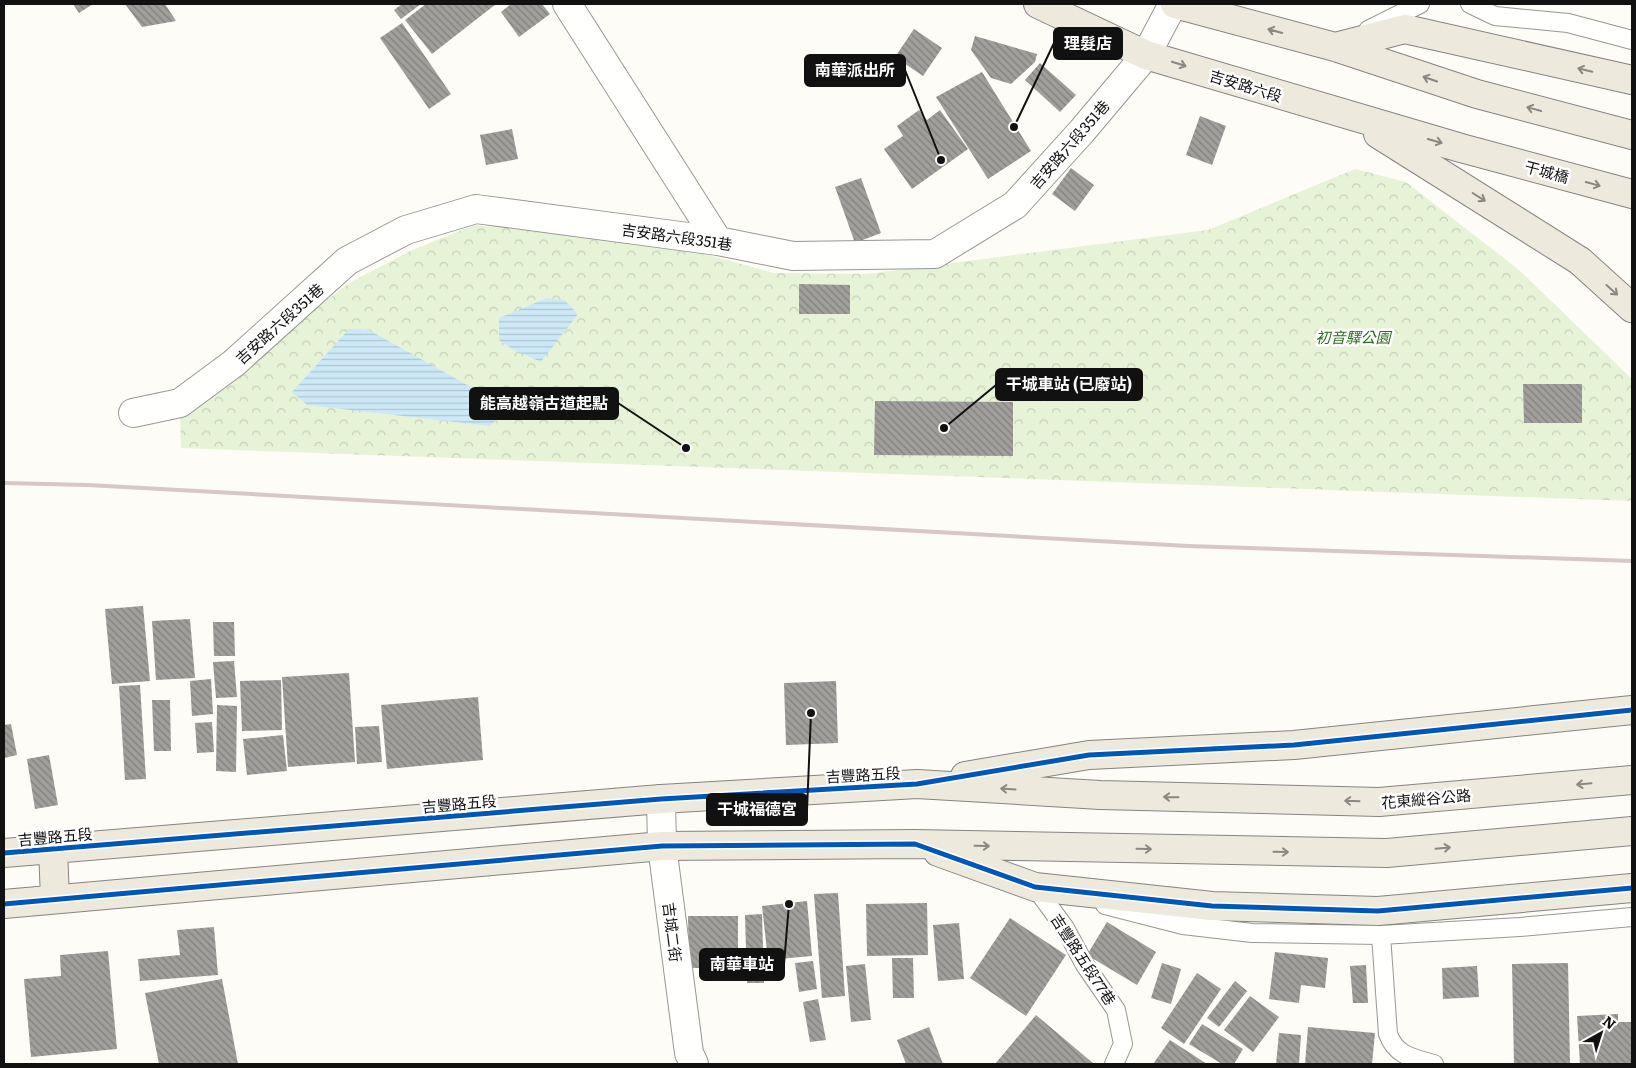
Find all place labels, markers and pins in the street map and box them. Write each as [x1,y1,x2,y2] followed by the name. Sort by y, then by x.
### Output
[1054,28,1122,59] callout: 理髮店
[805,55,905,86] callout: 南華派出所
[996,369,1142,400] callout: 干城車站 (已廢站)
[470,388,618,419] callout: 能高越嶺古道起點
[707,794,807,825] callout: 干城福德宮
[700,949,784,980] callout: 南華車站

